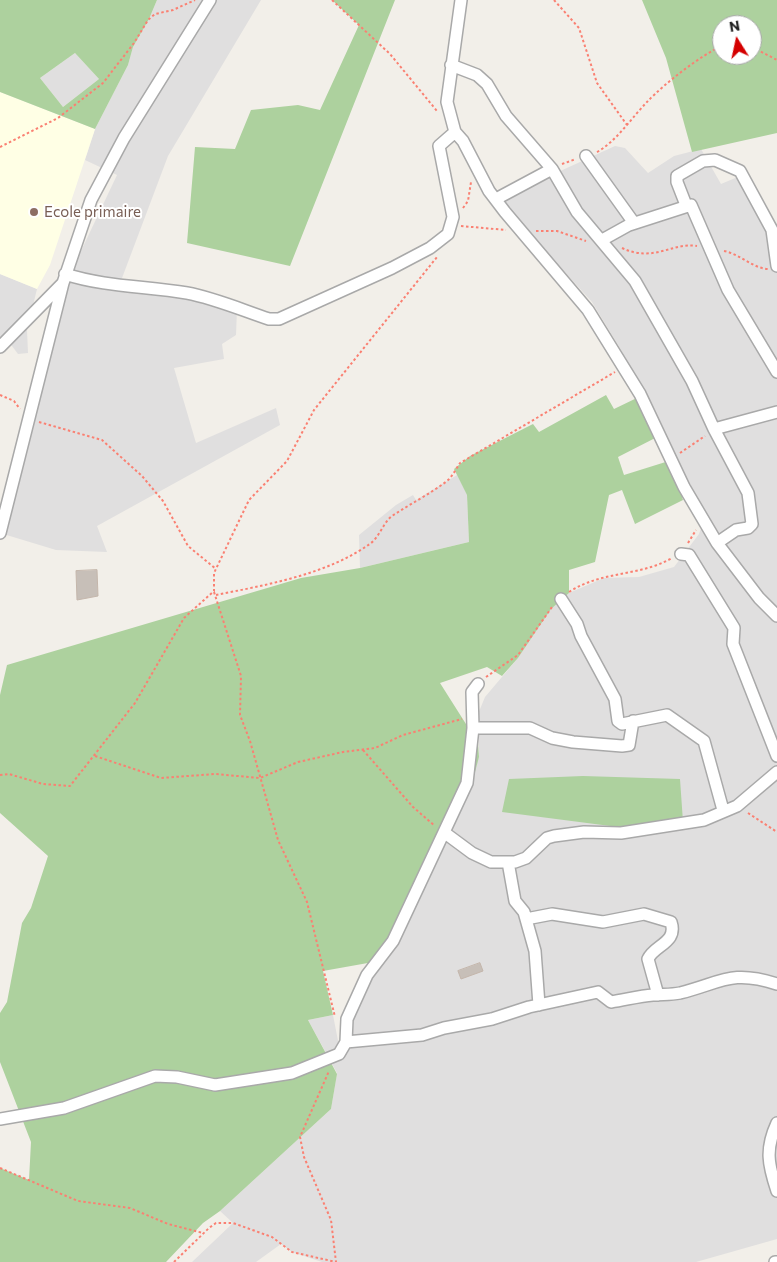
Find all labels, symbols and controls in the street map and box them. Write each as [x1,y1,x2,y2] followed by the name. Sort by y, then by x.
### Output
[712,15,762,65] north arrow
[728,16,741,35] text: N
[44,203,141,221] place label: Ecole primaire
[28,206,40,218] marker: Ecole primaire

